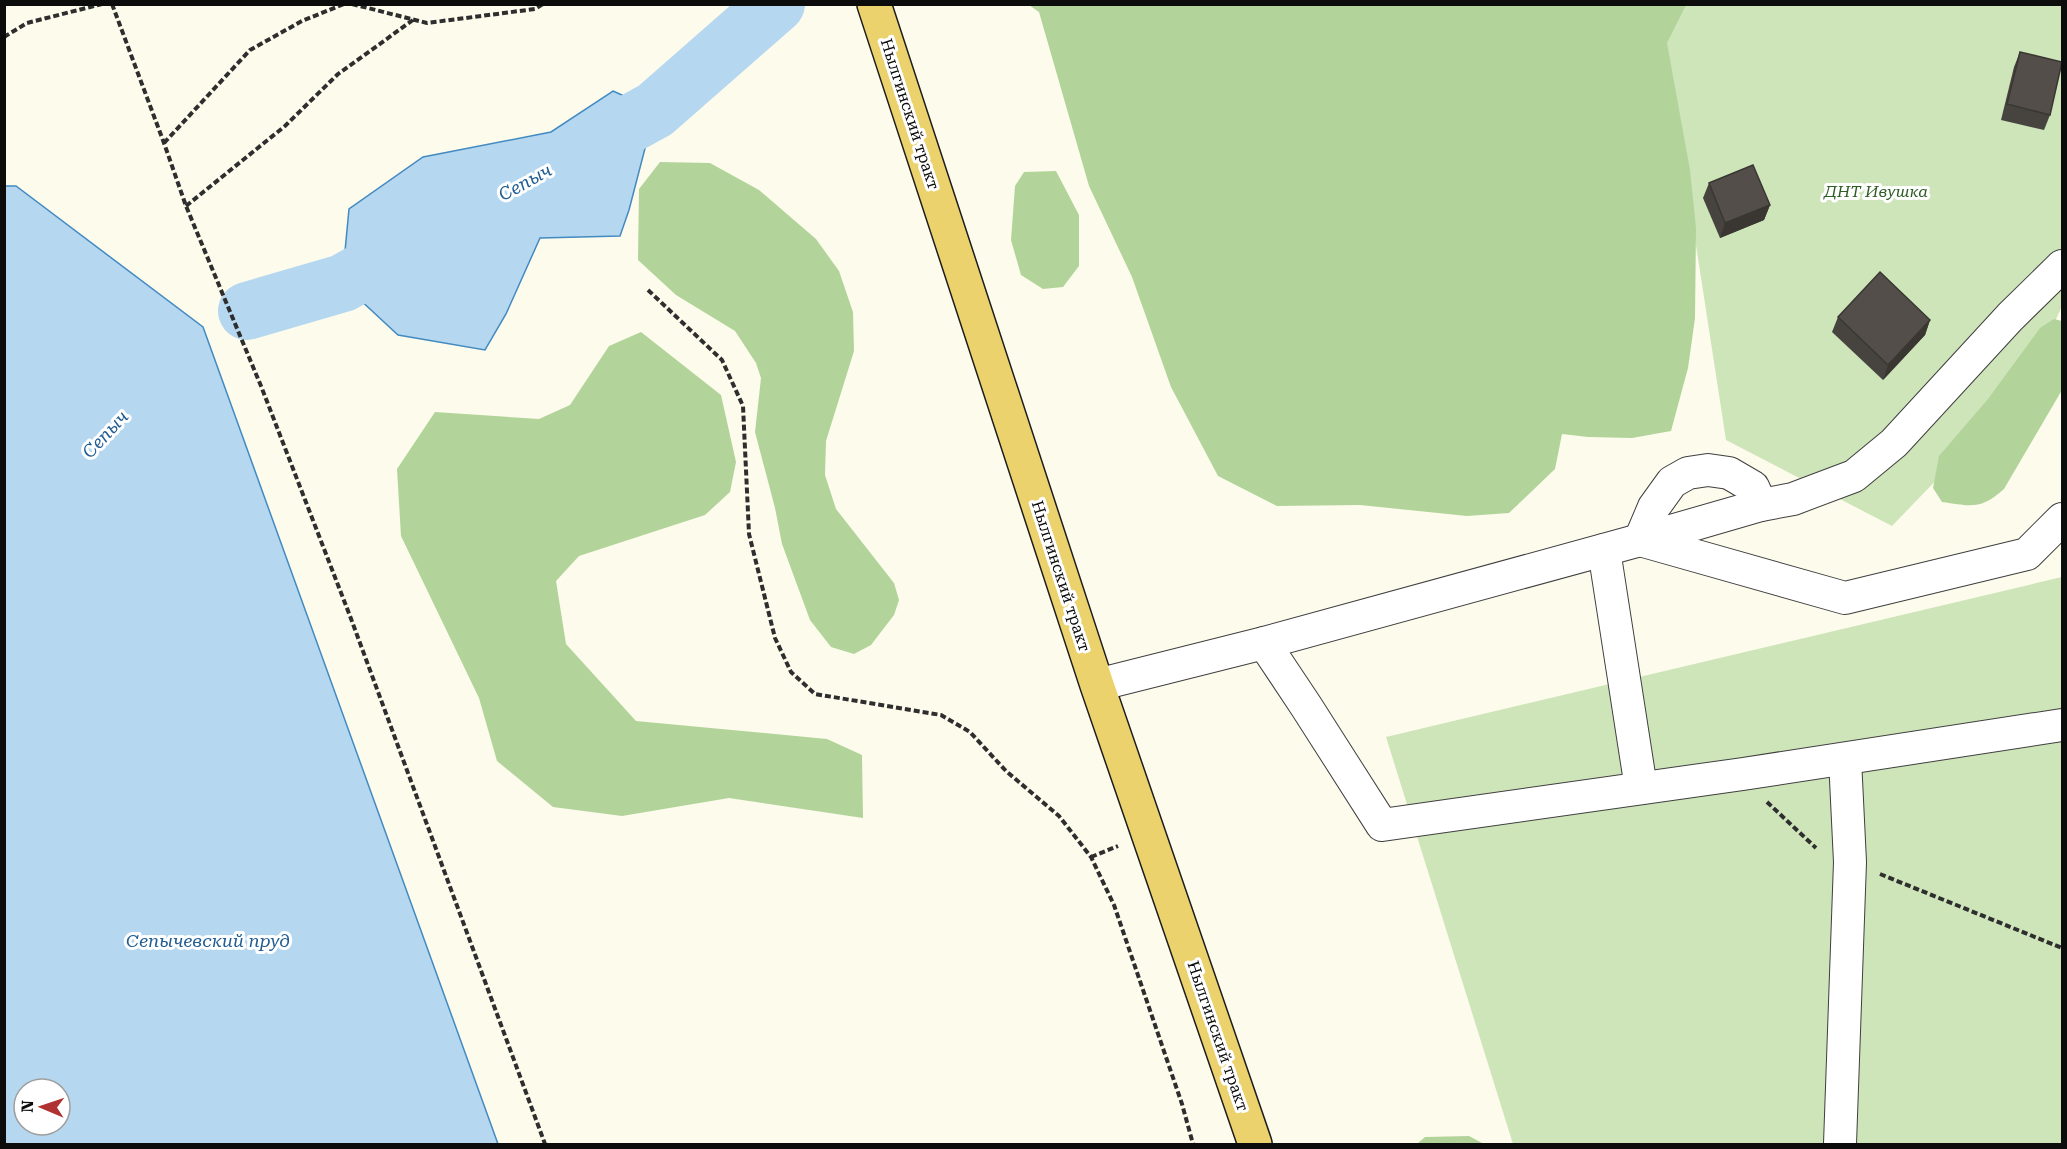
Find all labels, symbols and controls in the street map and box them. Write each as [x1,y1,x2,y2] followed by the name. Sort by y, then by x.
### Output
[877,36,943,192] street label: Нылгинский тракт
[495,159,555,205] water label: Сепыч
[1823,182,1928,201] park label: ДНТ Ивушка
[78,406,132,462] water label: Сепыч
[1028,498,1094,654] street label: Нылгинский тракт
[126,930,290,951] water label: Сепычевский пруд
[1183,958,1253,1114] street label: Нылгинский тракт
[12,1077,72,1137] north arrow
[18,1100,37,1113] text: N

